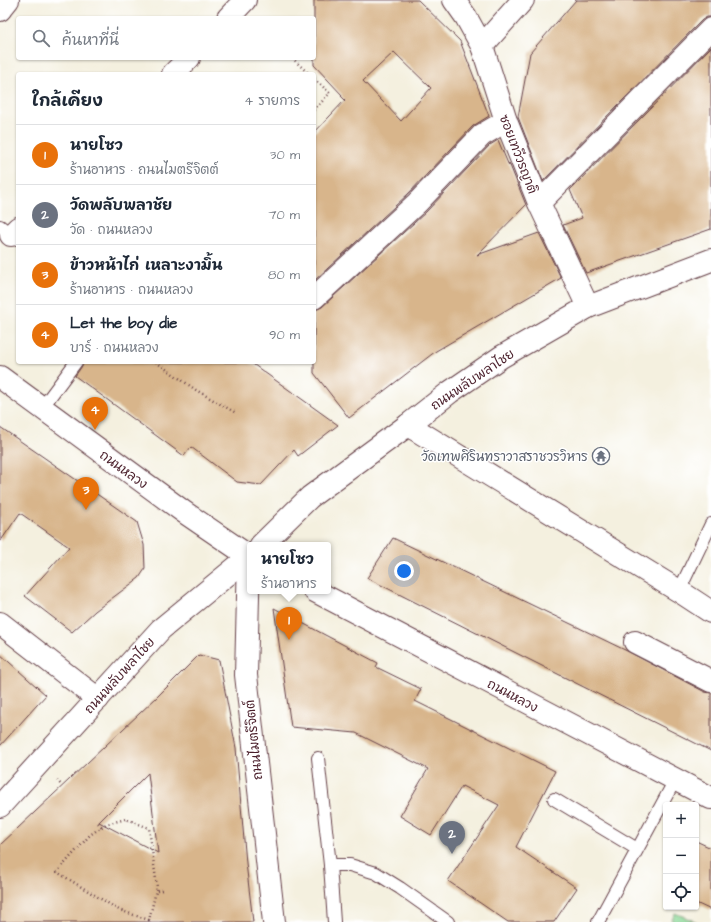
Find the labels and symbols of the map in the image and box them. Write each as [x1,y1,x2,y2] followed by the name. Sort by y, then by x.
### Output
[495,112,541,197] street label: ซอยเทวีวรญาติ
[427,344,518,415] street label: ถนนพลับพลาไชย
[82,397,108,430] pin: 4
[96,446,151,493] street label: ถนนหลวง
[591,446,611,466] temple icon: วัดเทพศิรินทราวาสราชวรวิหาร
[421,448,588,466] place label: วัดเทพศิรินทราวาสราชวรวิหาร
[73,477,99,510] pin: 3
[394,561,414,581] your location
[276,607,302,640] pin: 1
[80,633,159,718] street label: ถนนพลับพลาไชย
[484,675,541,717] street label: ถนนหลวง
[240,699,267,781] street label: ถนนไมตรีจิตต์
[439,821,465,854] pin: 2

